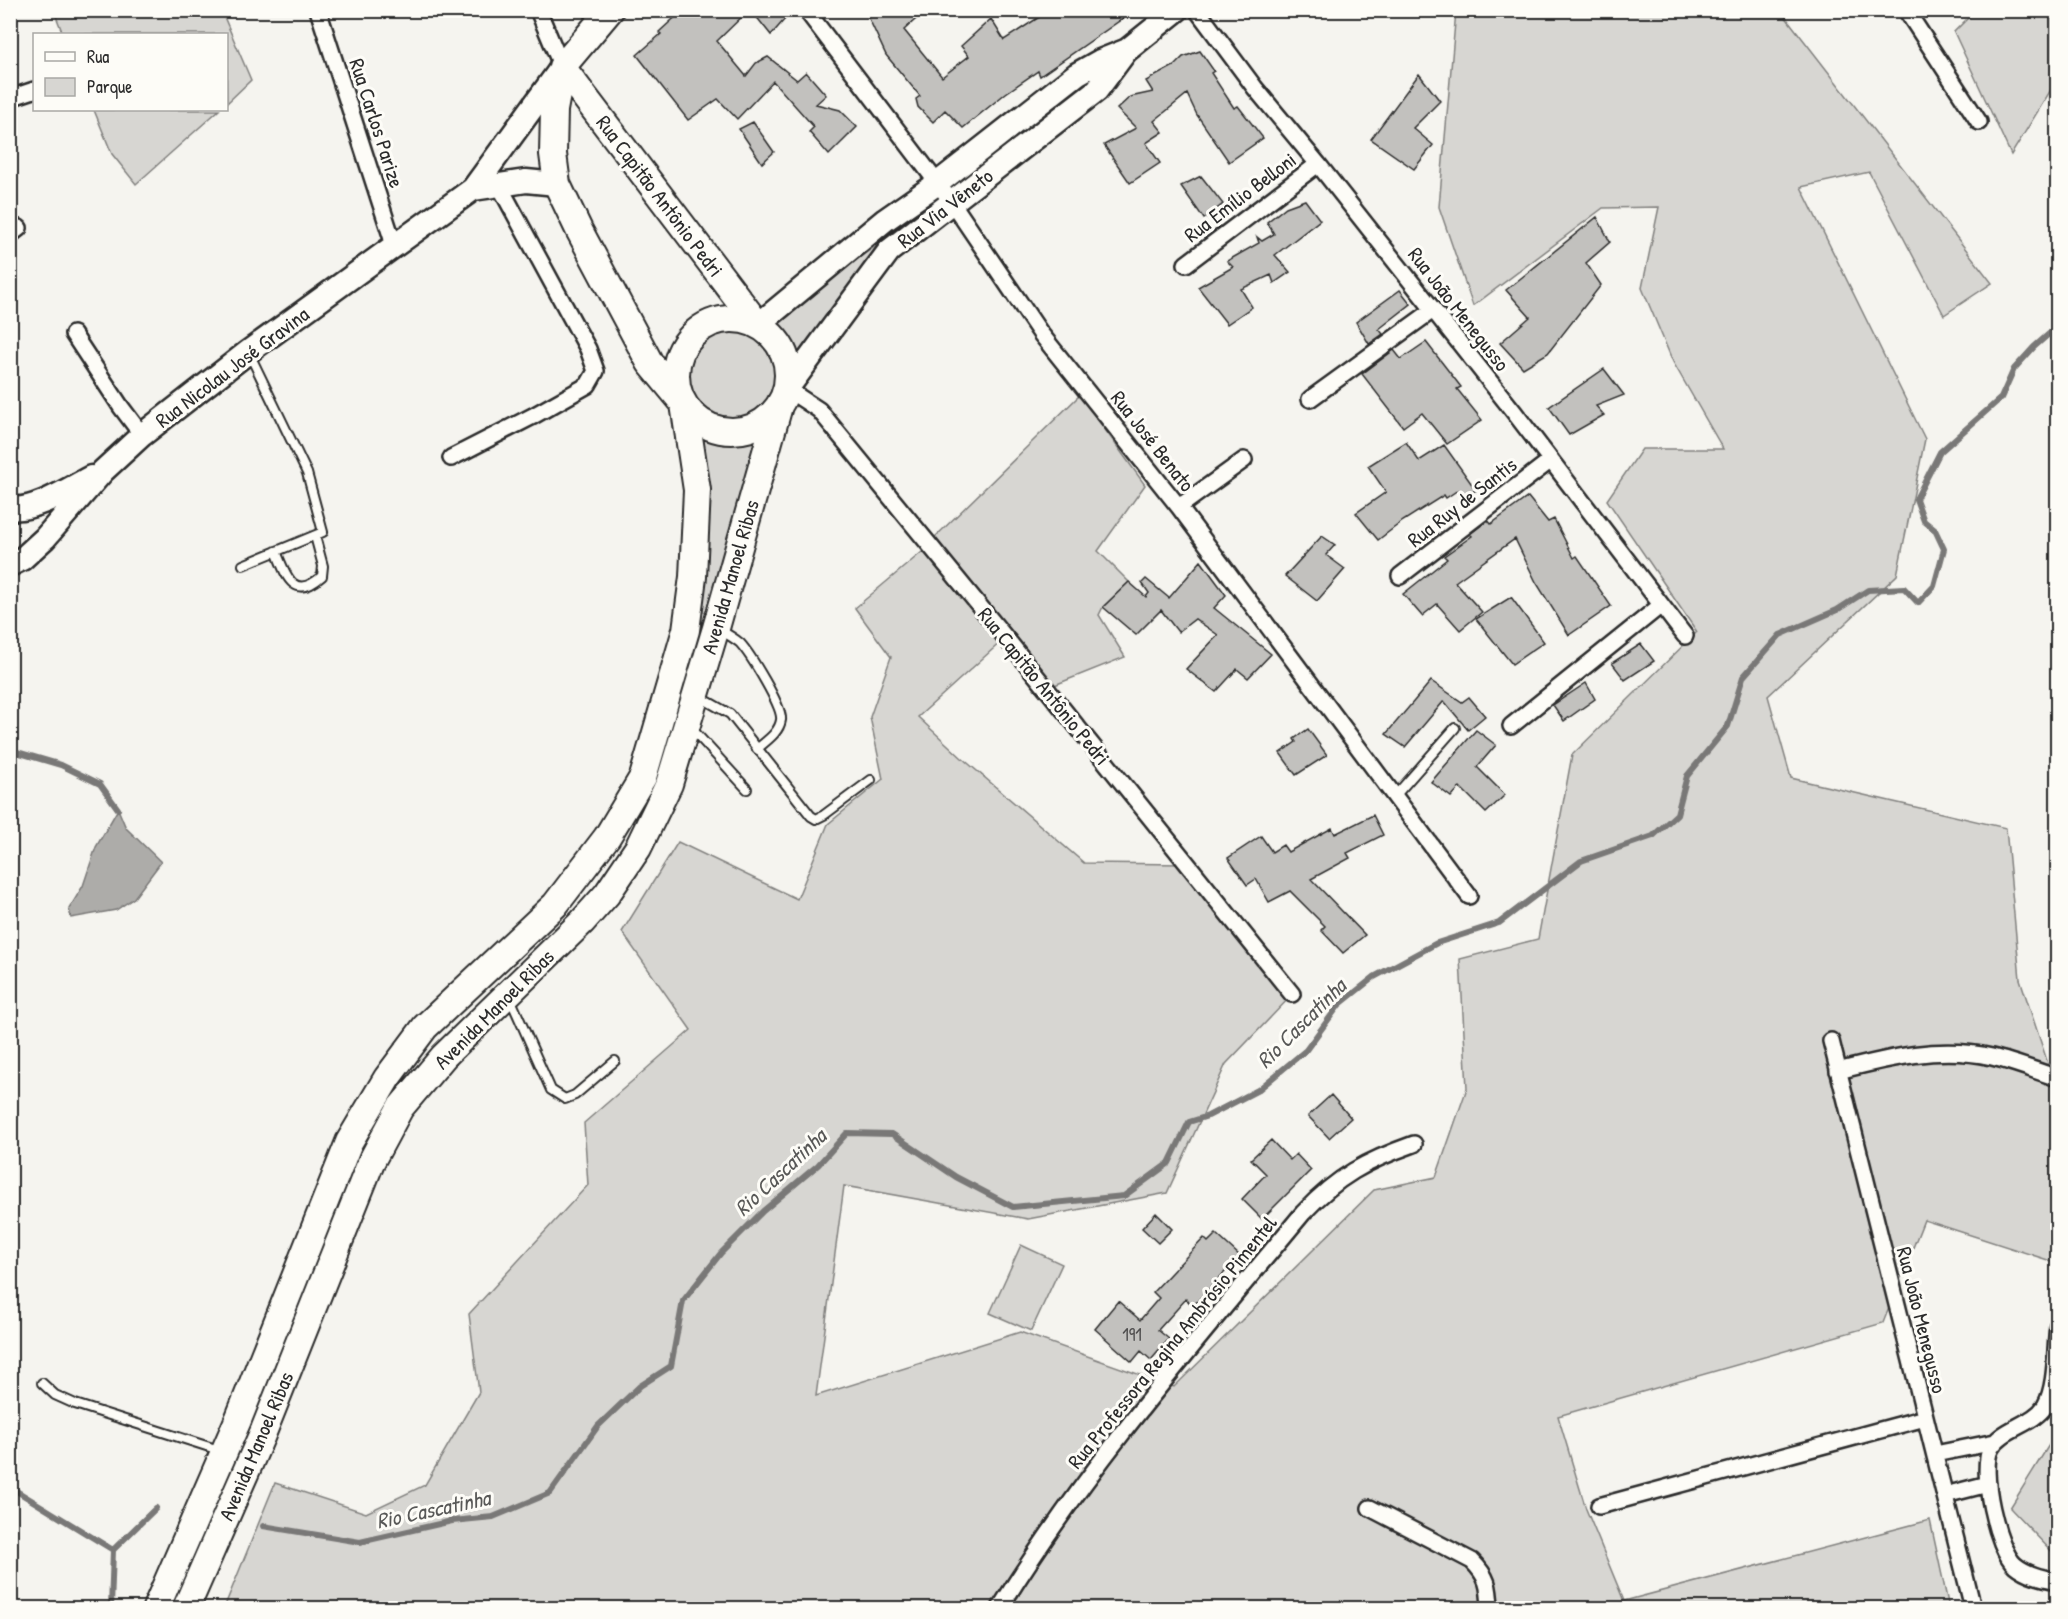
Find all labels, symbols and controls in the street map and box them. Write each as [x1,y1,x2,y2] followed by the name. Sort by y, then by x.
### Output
[33,33,228,111] legend
[87,44,109,69] text: Rua
[342,55,412,191] street label: Rua Carlos Parize
[87,74,132,99] text: Parque
[590,109,730,283] street label: Rua Capitão Antônio Pedri
[1178,145,1302,249] street label: Rua Emílio Belloni
[891,161,999,255] street label: Rua Via Vêneto
[1401,241,1517,377] street label: Rua João Menegusso
[149,300,315,434] street label: Rua Nicolau José Gravina
[1104,384,1202,498] street label: Rua José Benato
[1401,450,1523,554] street label: Rua Ruy de Santis
[694,497,766,657] street label: Avenida Manoel Ribas
[971,601,1117,771] street label: Rua Capitão Antônio Pedri
[427,942,561,1076] street label: Avenida Manoel Ribas
[1250,970,1354,1074] water label: Rio Cascatinha
[728,1120,834,1222] water label: Rio Cascatinha
[1061,1209,1284,1475] street label: Rua Professora Regina Ambrósio Pimentel
[1890,1244,1954,1396] street label: Rua João Menegusso
[1122,1322,1142,1347] house number: 191
[212,1367,300,1525] street label: Avenida Manoel Ribas
[373,1482,495,1536] water label: Rio Cascatinha

